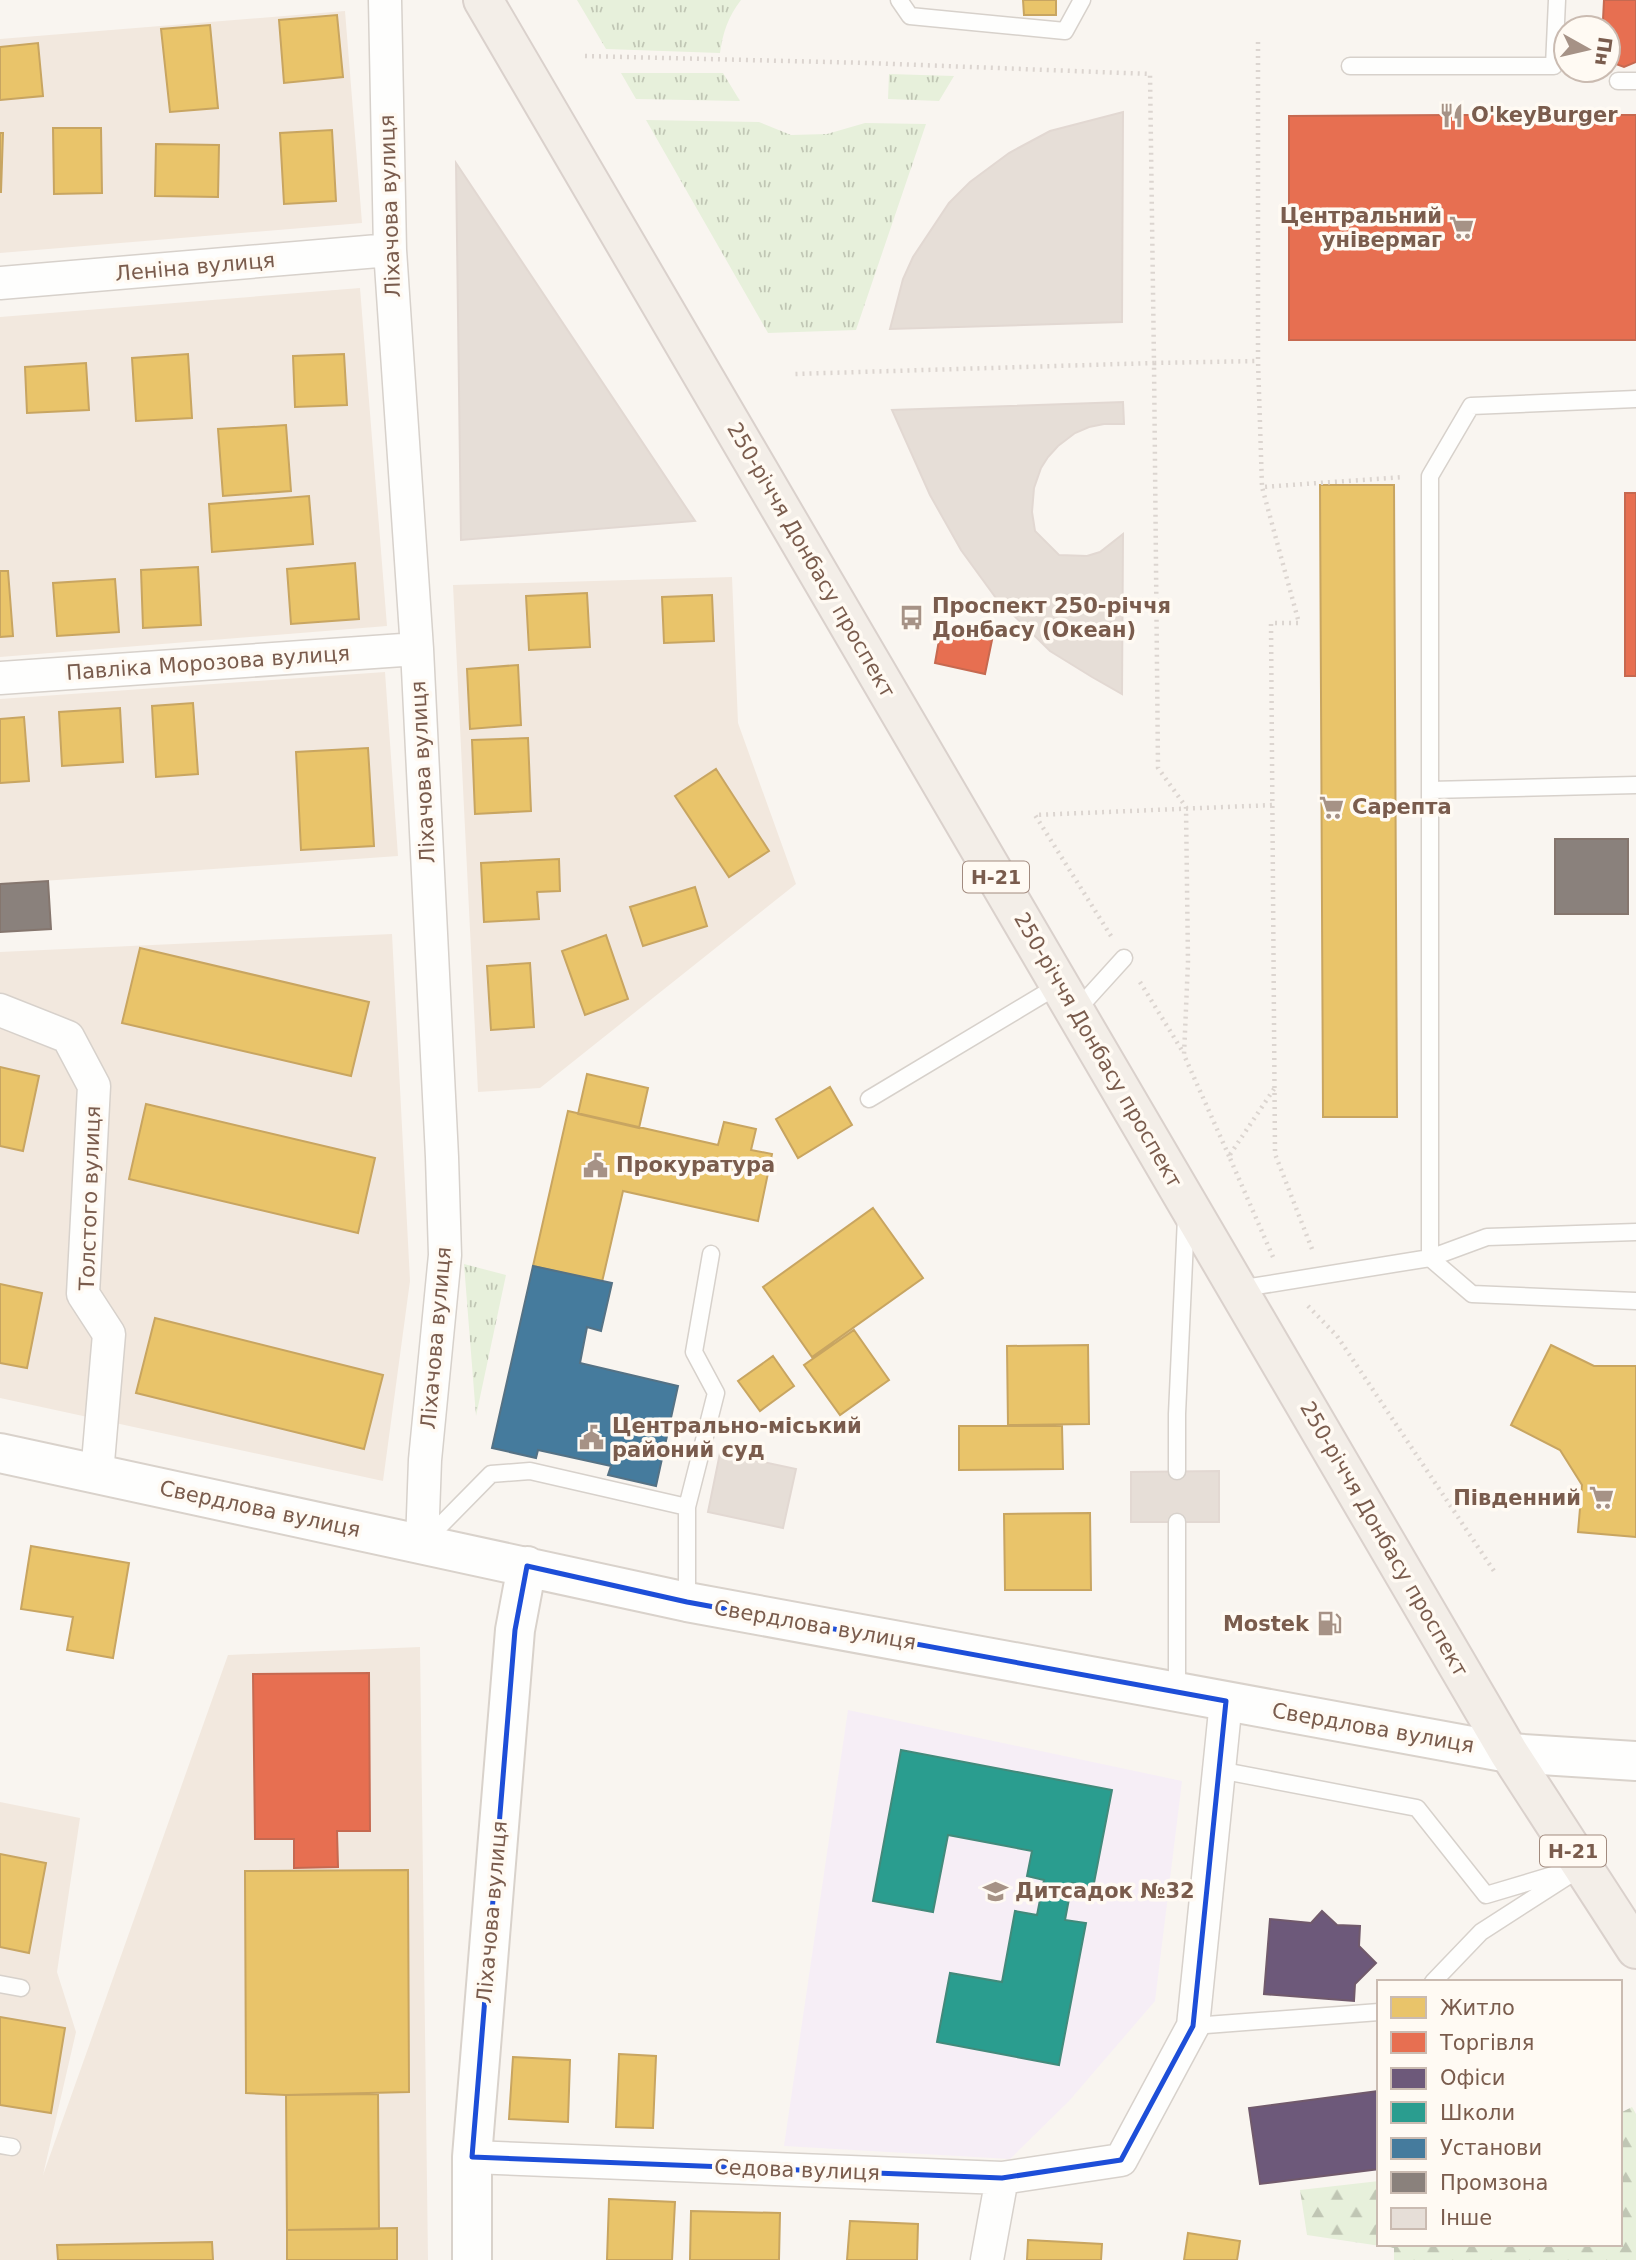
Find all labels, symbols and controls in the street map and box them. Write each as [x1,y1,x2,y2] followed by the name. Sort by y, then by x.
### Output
[1552,14,1622,84] north arrow
[1591,35,1617,67] text: Пн
[1437,101,1465,129] restaurant icon: O'keyBurger
[1471,103,1618,127] place label: O'keyBurger
[375,114,405,298] street label: Ліхачова вулиця
[1280,204,1442,252] place label: Центральний універмаг
[1448,214,1476,242] supermarket icon: Центральний універмаг
[114,248,276,286] street label: Леніна вулиця
[722,418,900,702] street label: 250-річчя Донбасу проспект
[932,594,1171,642] place label: Проспект 250-річчя Донбасу (Океан)
[898,604,926,632] bus stop icon: Проспект 250-річчя Донбасу (Океан)
[65,641,351,685] street label: Павліка Морозова вулиця
[406,680,440,864] street label: Ліхачова вулиця
[1318,793,1346,821] supermarket icon: Сарепта
[1352,795,1452,819] place label: Сарепта
[963,862,1029,892] road number: Н-21
[1009,908,1187,1192] street label: 250-річчя Донбасу проспект
[75,1105,105,1292] street label: Толстого вулиця
[582,1151,610,1179] public building icon: Прокуратура
[616,1153,775,1177] place label: Прокуратура
[416,1246,456,1430] street label: Ліхачова вулиця
[1295,1397,1473,1681] street label: 250-річчя Донбасу проспект
[612,1414,862,1462] place label: Центрально-міський районий суд
[578,1424,606,1452] public building icon: Центрально-міський районий суд
[157,1476,363,1542] street label: Свердлова вулиця
[1587,1484,1615,1512] supermarket icon: Південний
[1453,1486,1581,1510] place label: Південний
[712,1595,918,1655] street label: Свердлова вулиця
[1315,1610,1343,1638] fuel station icon: Mostek
[1223,1612,1310,1636] place label: Mostek
[1270,1698,1476,1758] street label: Свердлова вулиця
[472,1820,512,2004] street label: Ліхачова вулиця
[1540,1836,1606,1867] road number: Н-21
[981,1877,1009,1905] school or university icon: Дитсадок №32
[1015,1879,1195,1903] place label: Дитсадок №32
[1377,1980,1622,2246] legend
[1440,1996,1515,2020] text: Житло
[1439,2031,1534,2055] text: Торгівля
[1440,2066,1506,2090] text: Офіси
[1440,2101,1515,2125] text: Школи
[1440,2136,1542,2160] text: Установи
[714,2155,880,2185] street label: Седова вулиця
[1440,2171,1548,2195] text: Промзона
[1440,2206,1492,2230] text: Інше

